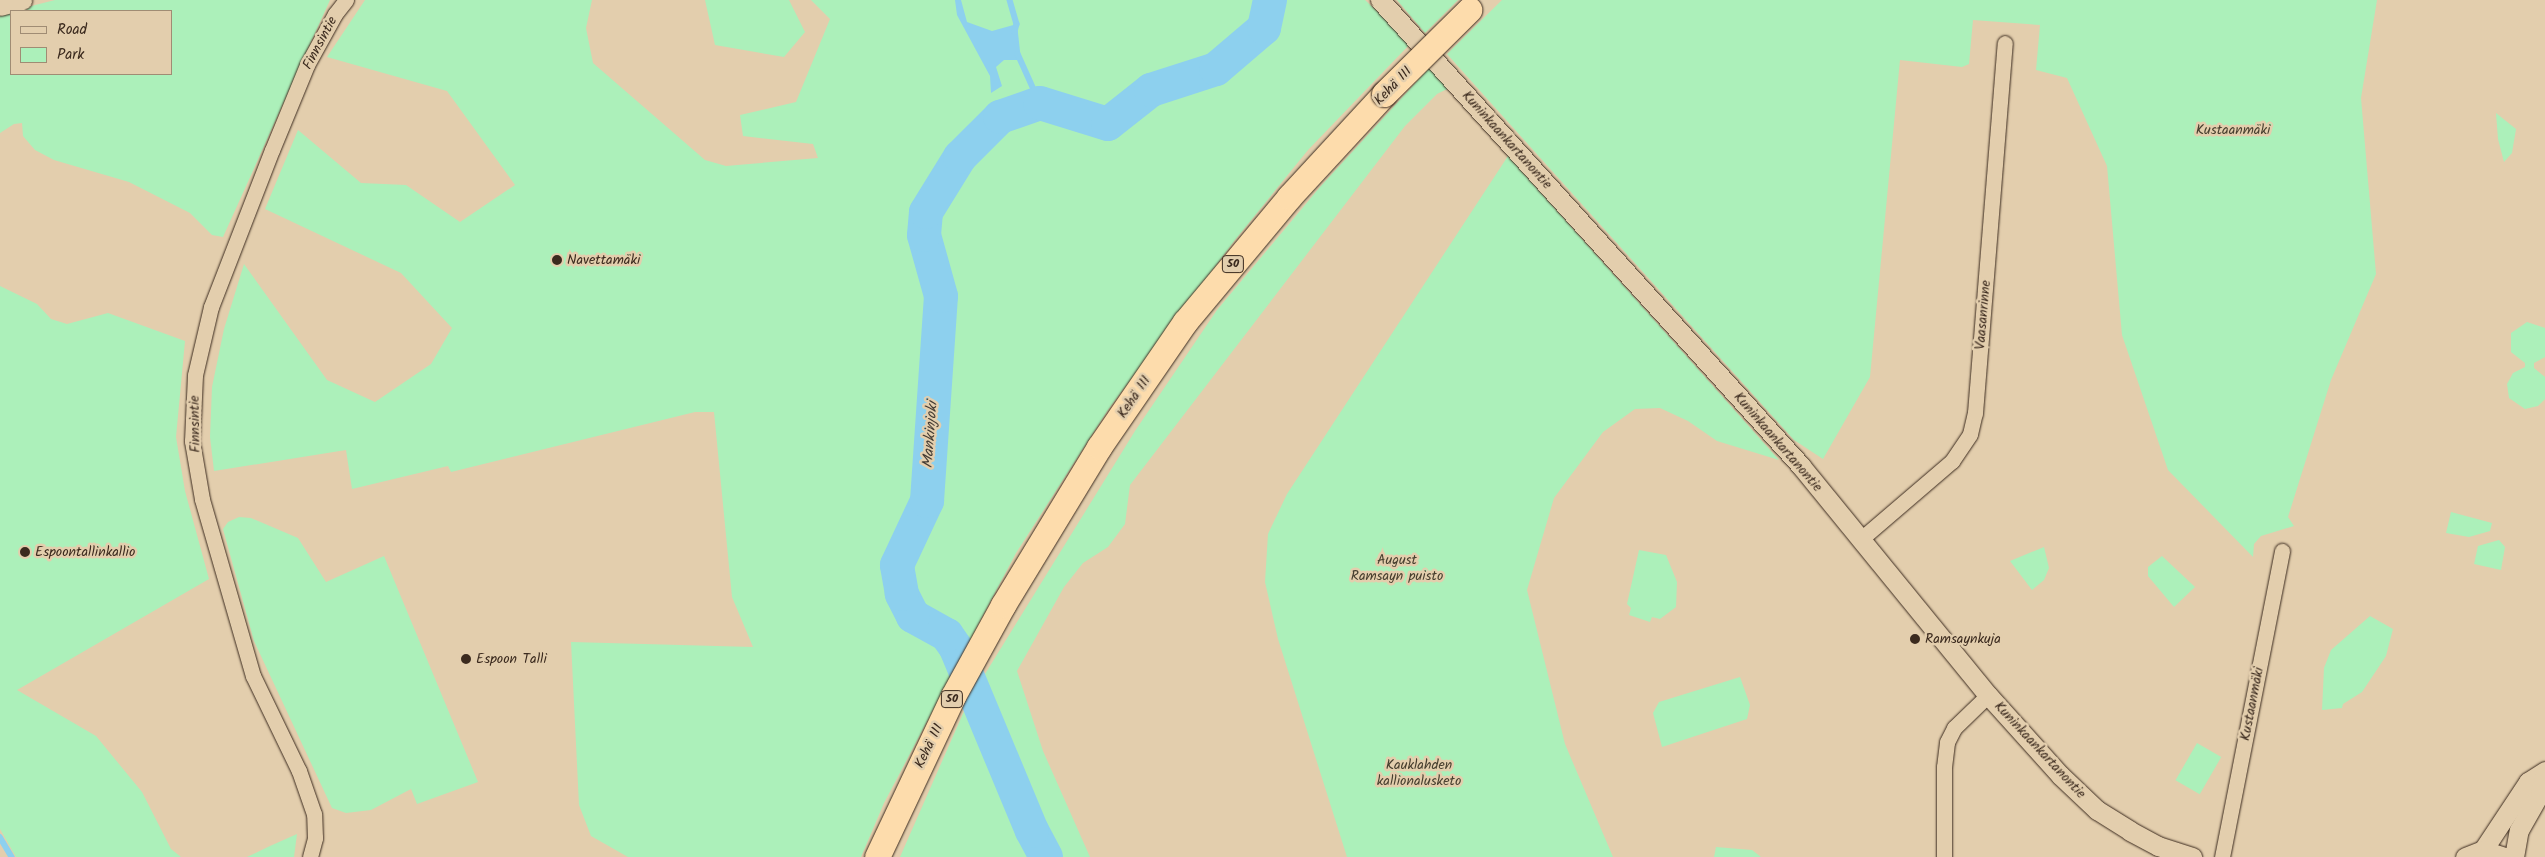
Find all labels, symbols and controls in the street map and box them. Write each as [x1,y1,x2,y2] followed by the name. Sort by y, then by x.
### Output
[10,10,172,75] legend
[299,14,341,72] street label: Finnsintie
[57,18,87,42] text: Road
[57,43,84,67] text: Park
[1371,63,1415,109] street label: Kehä III
[1458,87,1556,193] street label: Kuninkaankartanontie
[2196,122,2270,138] park label: Kustaanmäki
[567,252,640,268] place label: Navettamäki
[551,254,563,266] marker: Navettamäki
[1222,254,1244,274] road number: 50
[1972,280,1994,350] street label: Vaasanrinne
[1114,373,1154,421] street label: Kehä III
[1730,389,1826,495] street label: Kuninkaankartanontie
[186,395,204,453] street label: Finnsintie
[920,401,942,469] water label: Mankinjoki
[35,544,135,560] place label: Espoontallinkallio
[19,546,31,558] marker: Espoontallinkallio
[1351,552,1443,584] park label: August Ramsayn puisto
[1925,631,2001,647] place label: Ramsaynkuja
[1909,633,1921,645] marker: Ramsaynkuja
[476,651,547,667] place label: Espoon Talli
[460,653,472,665] marker: Espoon Talli
[2237,666,2267,742] street label: Kustaanmäki
[941,690,963,709] road number: 50
[1991,698,2089,802] street label: Kuninkaankartanontie
[911,721,947,771] street label: Kehä III
[1377,757,1461,790] park label: Kauklahden kallionalusketo

